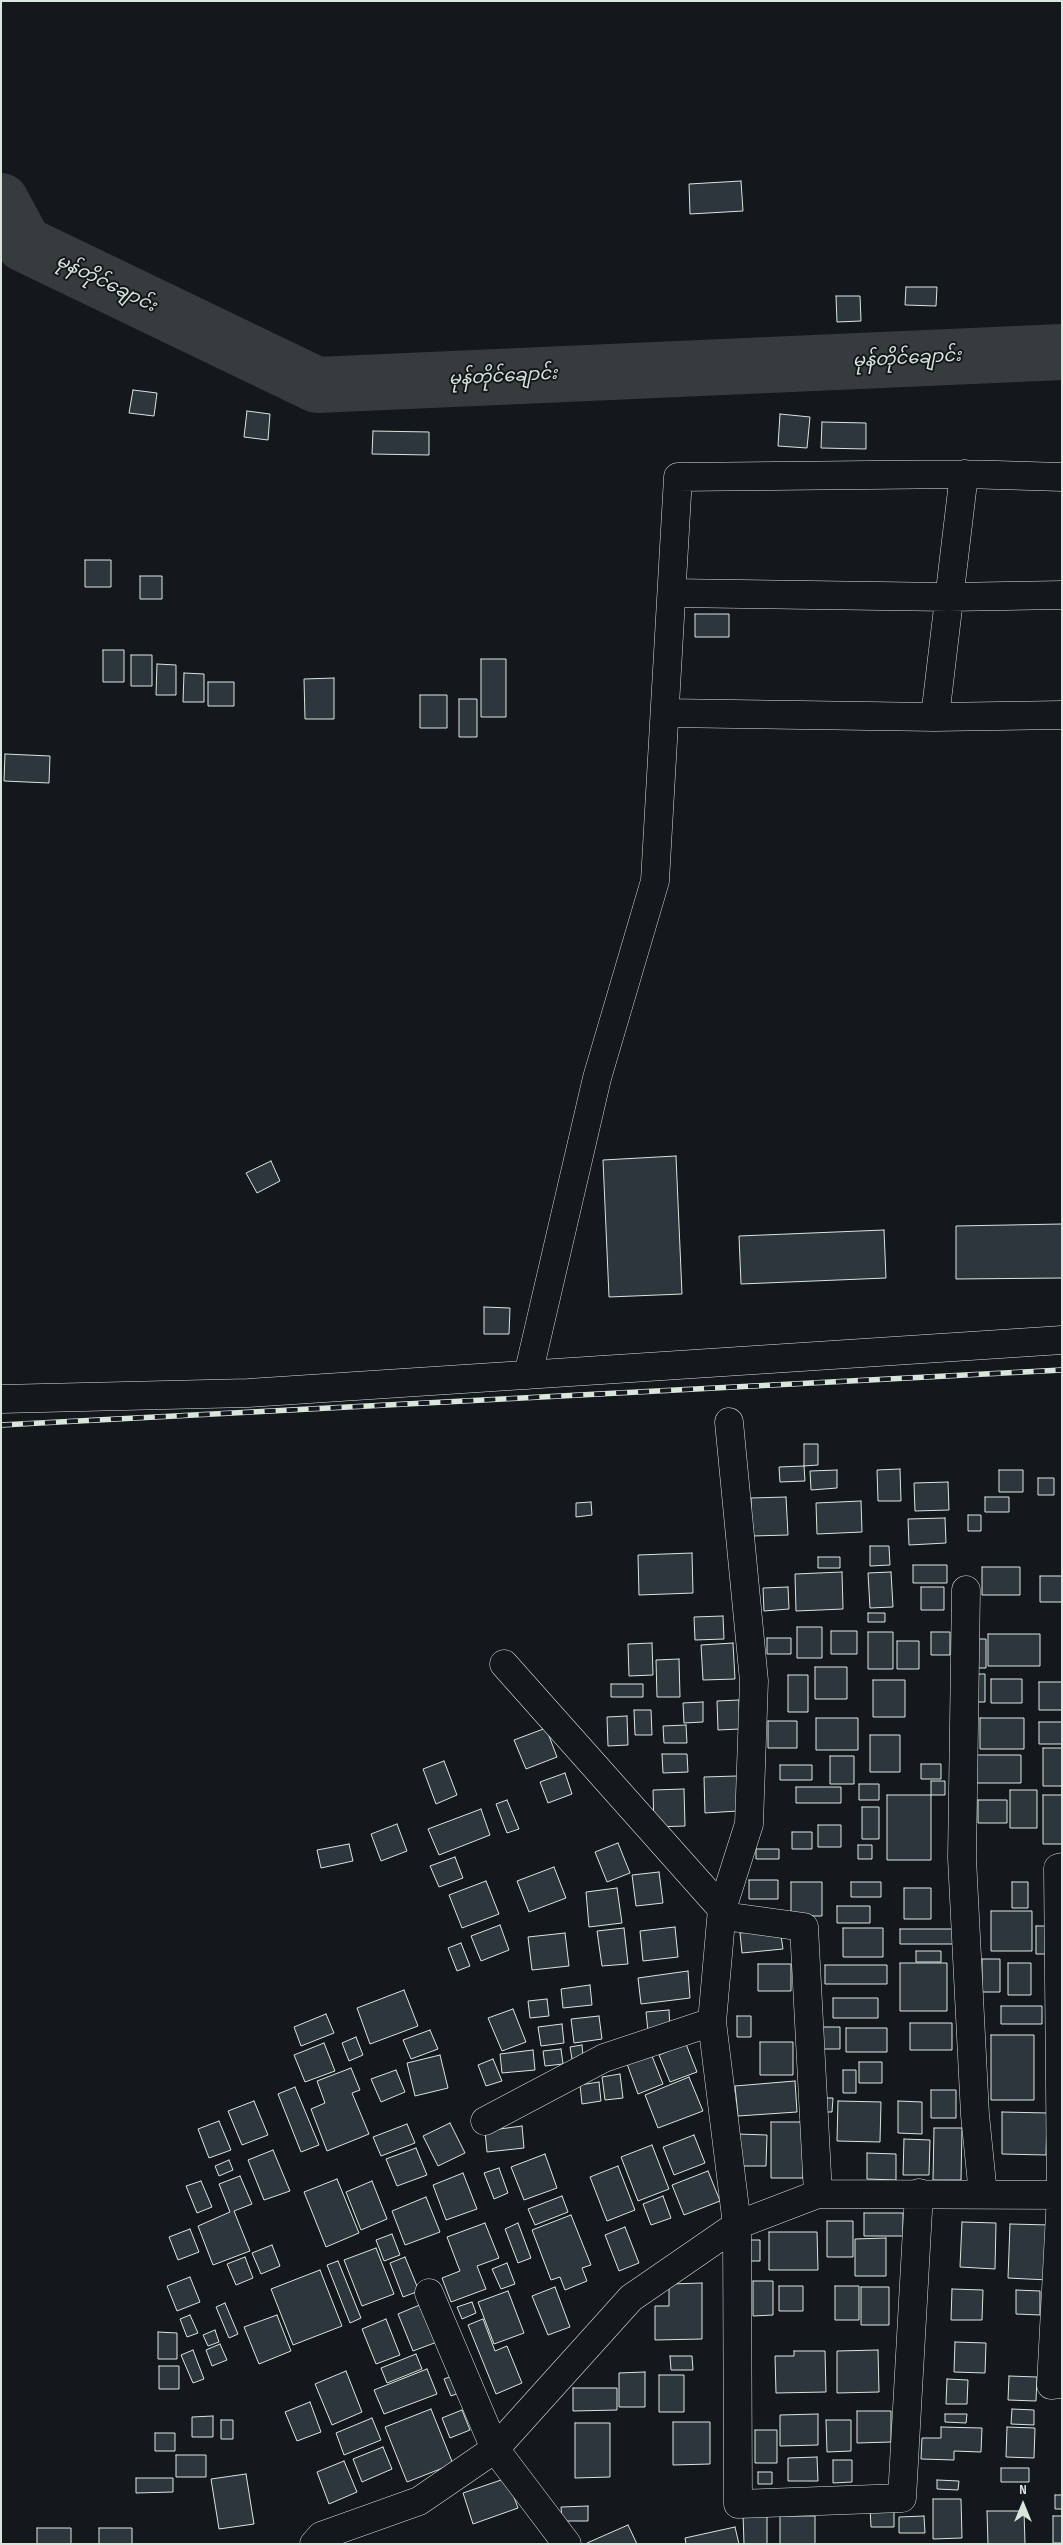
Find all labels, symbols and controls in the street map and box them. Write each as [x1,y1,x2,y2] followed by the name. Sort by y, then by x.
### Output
[53,251,159,317] water label: မုန်တိုင်ချောင်း
[852,345,962,373] water label: မုန်တိုင်ချောင်း
[448,363,558,391] water label: မုန်တိုင်ချောင်း
[998,2480,1048,2530] north arrow
[1019,2481,1027,2498] text: N

